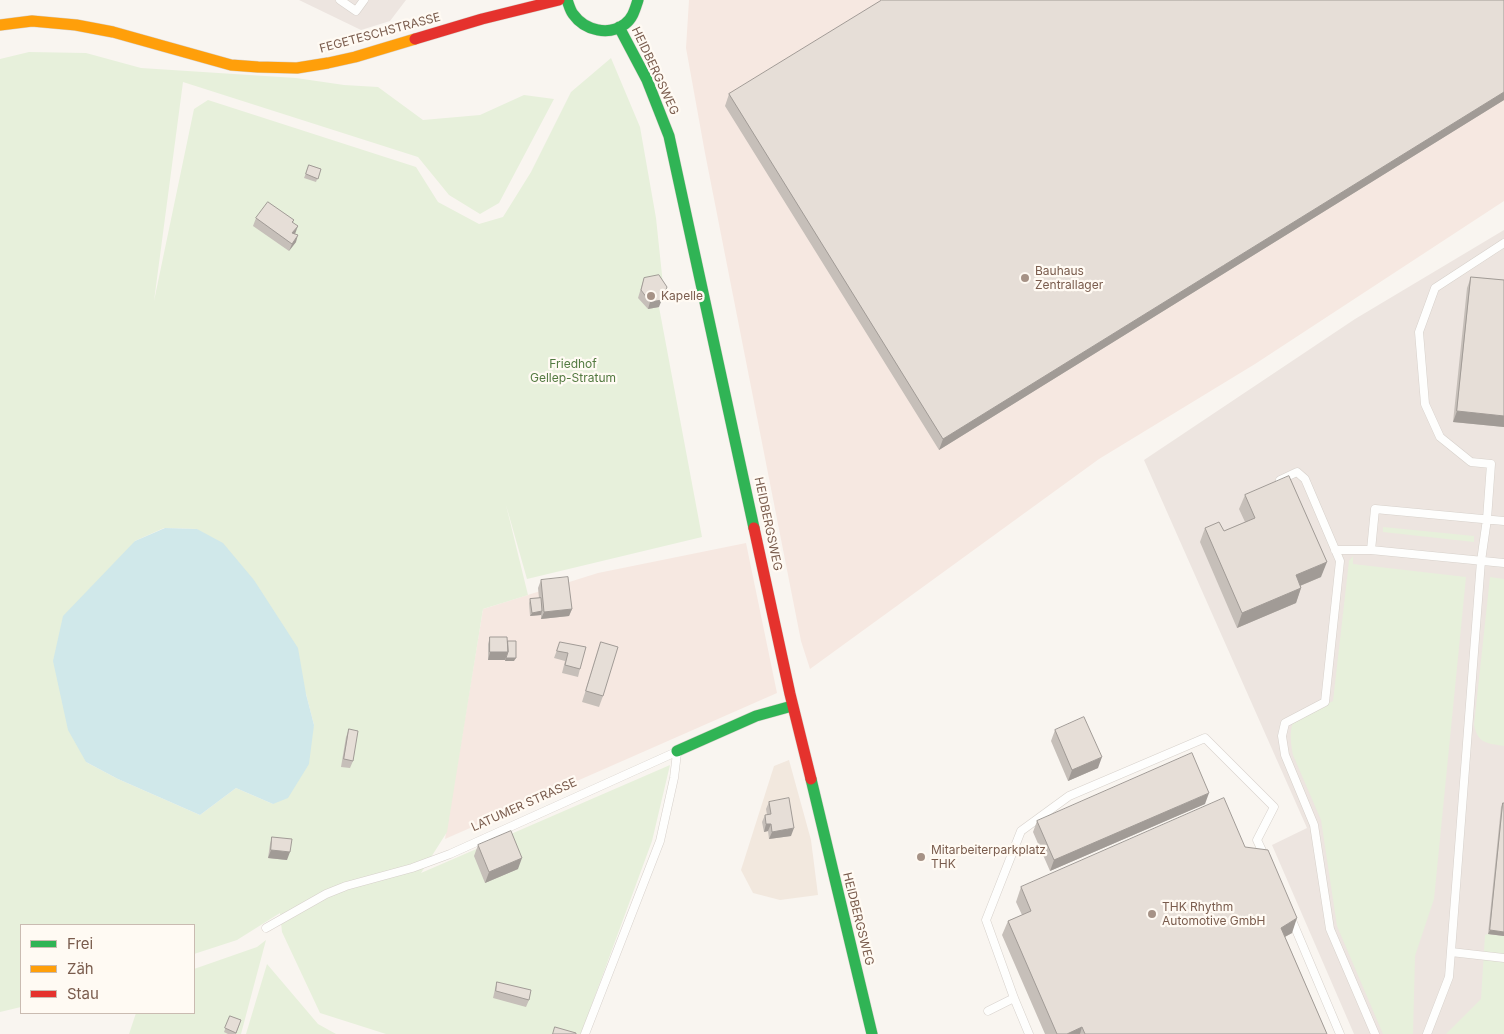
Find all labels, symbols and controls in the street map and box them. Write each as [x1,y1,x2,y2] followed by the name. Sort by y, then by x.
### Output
[318,10,442,56] street label: FEGETESCHSTRASSE
[628,25,682,117] street label: HEIDBERGSWEG
[1035,264,1103,292] place label: Bauhaus Zentrallager
[1019,272,1031,284] marker: Bauhaus Zentrallager
[661,289,703,303] place label: Kapelle
[645,290,657,302] marker: Kapelle
[530,357,616,385] park label: Friedhof Gellep-Stratum
[751,476,785,572] street label: HEIDBERGSWEG
[469,775,579,835] street label: LATUMER STRASSE
[931,843,1046,871] place label: Mitarbeiterparkplatz THK
[915,851,927,863] marker: Mitarbeiterparkplatz THK
[839,871,877,967] street label: HEIDBERGSWEG
[1162,900,1266,928] place label: THK Rhythm Automotive GmbH
[1146,908,1158,920] marker: THK Rhythm Automotive GmbH
[20,924,195,1014] legend
[67,934,93,953] text: Frei
[67,959,94,978] text: Zäh
[67,984,99,1003] text: Stau

